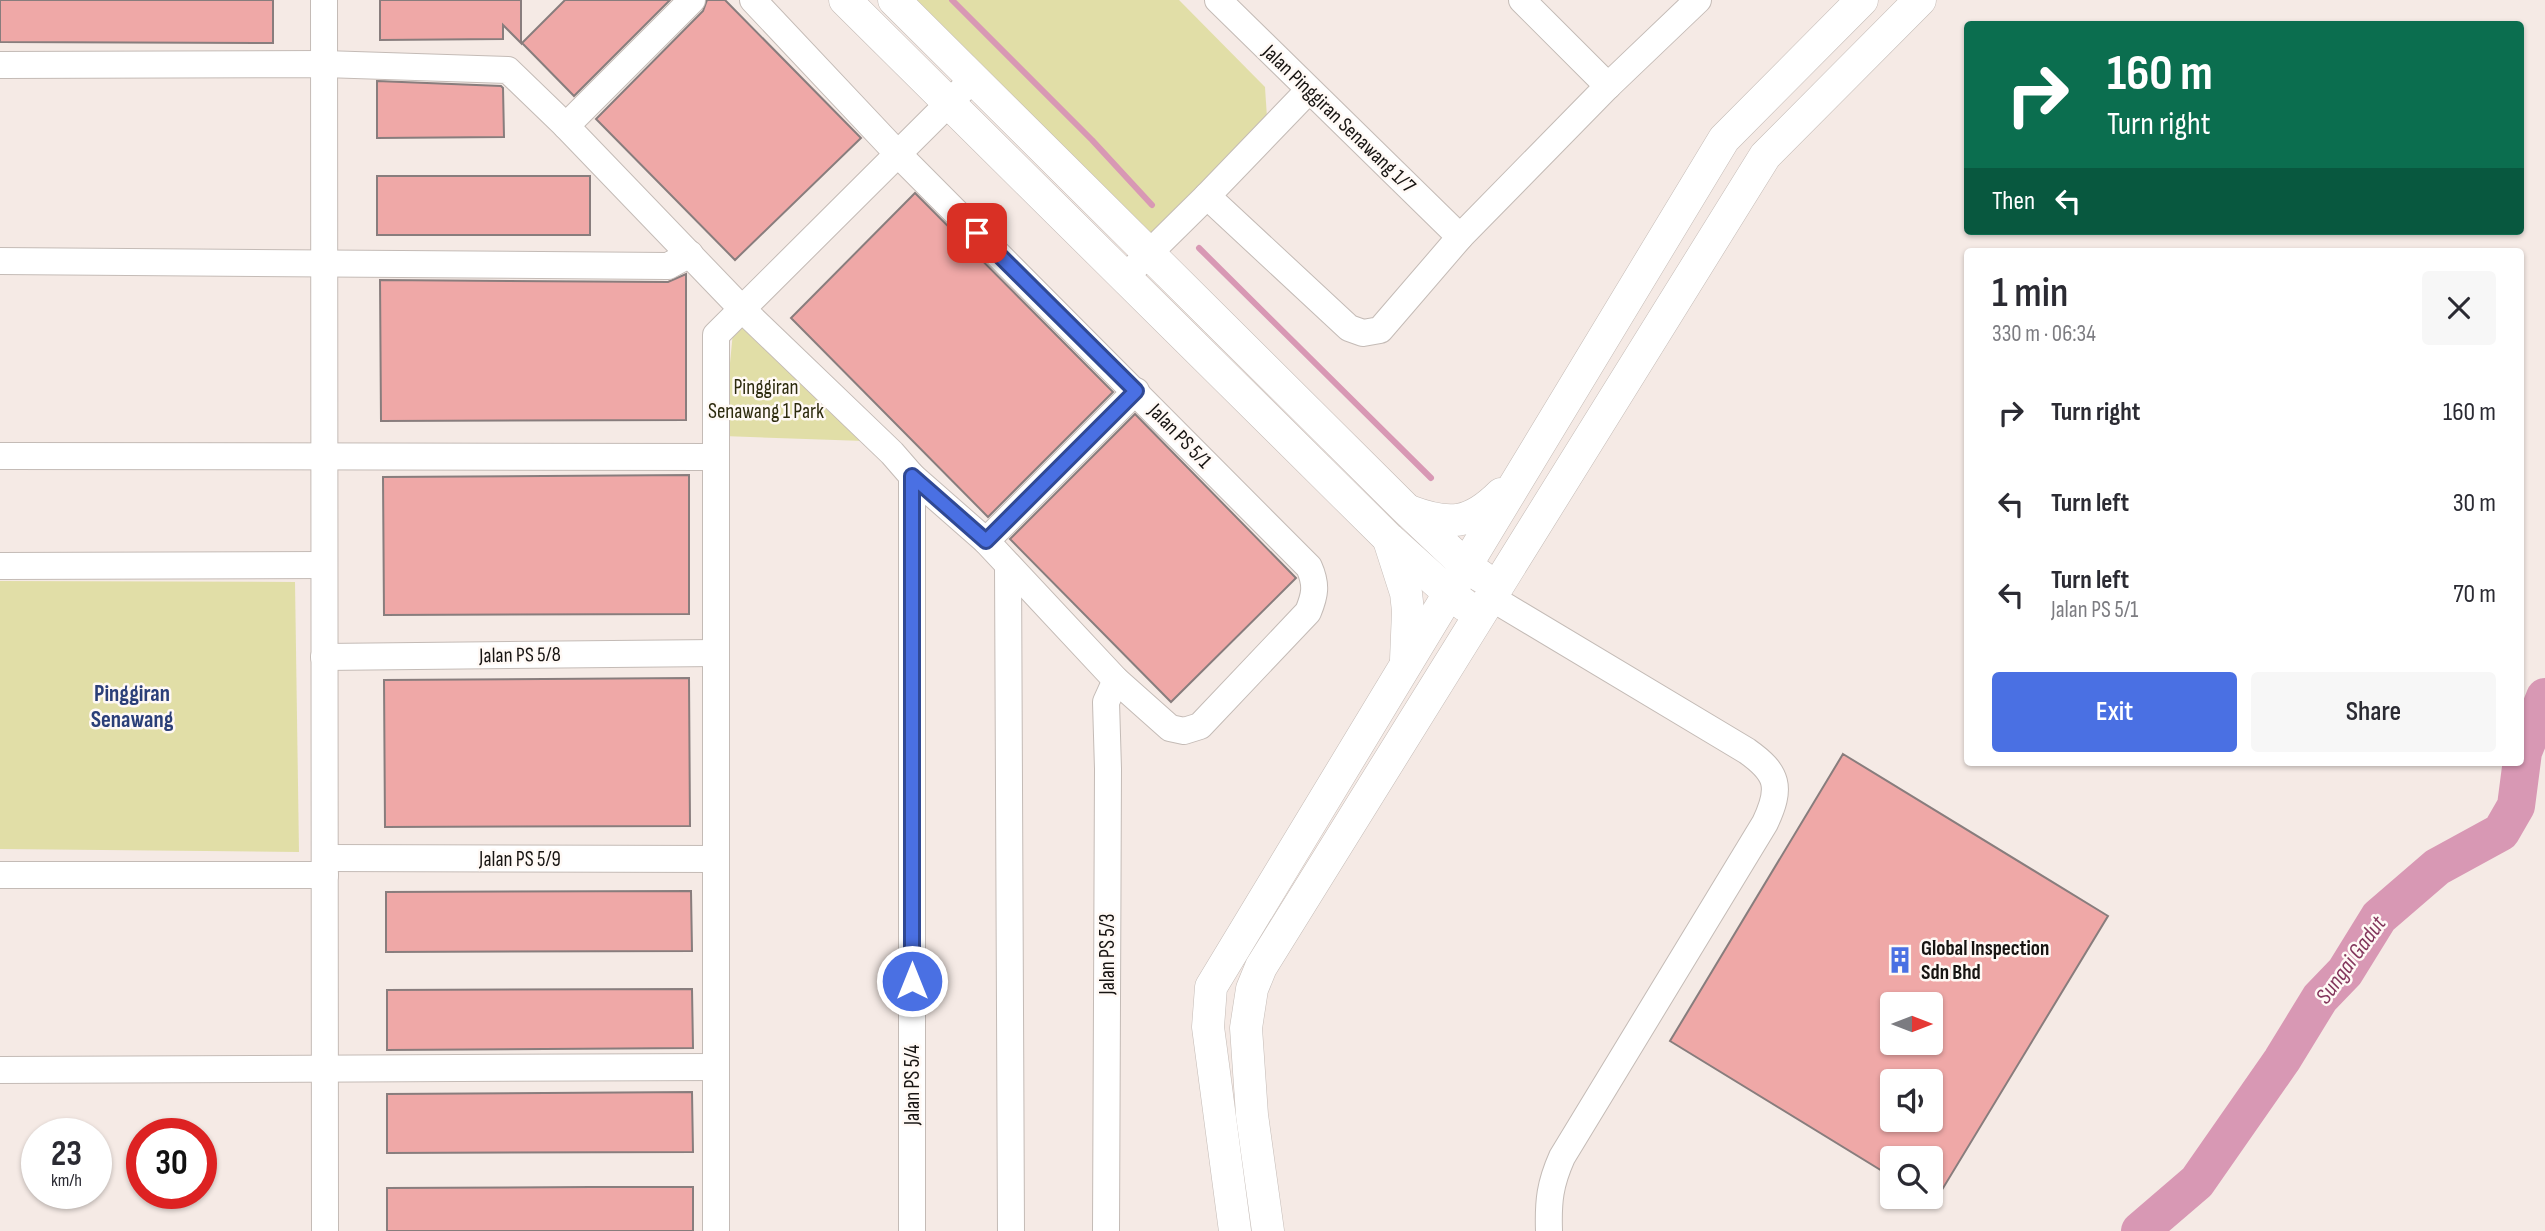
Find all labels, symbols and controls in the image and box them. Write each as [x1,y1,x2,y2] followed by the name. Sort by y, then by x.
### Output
[1257,39,1421,199] street label: Jalan Pinggiran Senawang 1/7
[2107,45,2213,104] text: 160 m
[1992,49,2083,140] icon: right
[2107,105,2211,144] text: Turn right
[2049,182,2087,220] icon: left
[1992,186,2035,217] text: Then
[947,203,1007,263] pin
[958,214,996,252] icon: arrive
[1992,268,2068,319] text: 1 min
[2422,271,2496,345] button: close
[1992,320,2096,348] text: 330 m · 06:34
[708,375,824,424] park label: Pinggiran Senawang 1 Park
[1992,394,2030,432] icon: right
[2051,397,2140,428] text: Turn right
[2443,397,2496,428] text: 160 m
[1143,398,1217,474] street label: Jalan PS 5/1
[1992,485,2030,523] icon: left
[2051,488,2129,519] text: Turn left
[2453,488,2496,519] text: 30 m
[2051,565,2129,596] text: Turn left
[1992,576,2030,614] icon: left
[2453,579,2496,610] text: 70 m
[2051,596,2138,624] text: Jalan PS 5/1
[478,642,561,668] street label: Jalan PS 5/8
[1992,672,2237,752] button: Exit
[2251,672,2496,752] button: Share
[91,680,174,734] district label: Pinggiran Senawang
[478,847,561,872] street label: Jalan PS 5/9
[2310,910,2393,1009] water label: Sungai Gadut
[1095,913,1120,996] street label: Jalan PS 5/3
[1921,936,2049,985] place label: Global Inspection Sdn Bhd
[875,944,949,1018] position arrow
[1885,945,1915,975] building icon: Global Inspection Sdn Bhd
[1880,992,1942,1055] north arrow
[1880,992,1943,1209] map controls
[900,1045,925,1126] street label: Jalan PS 5/4
[1880,1069,1943,1132] button: sound
[126,1118,217,1209] speed limit sign: 30
[51,1133,82,1176] text: 23
[1880,1146,1943,1209] button: search
[51,1170,82,1191] text: km/h

